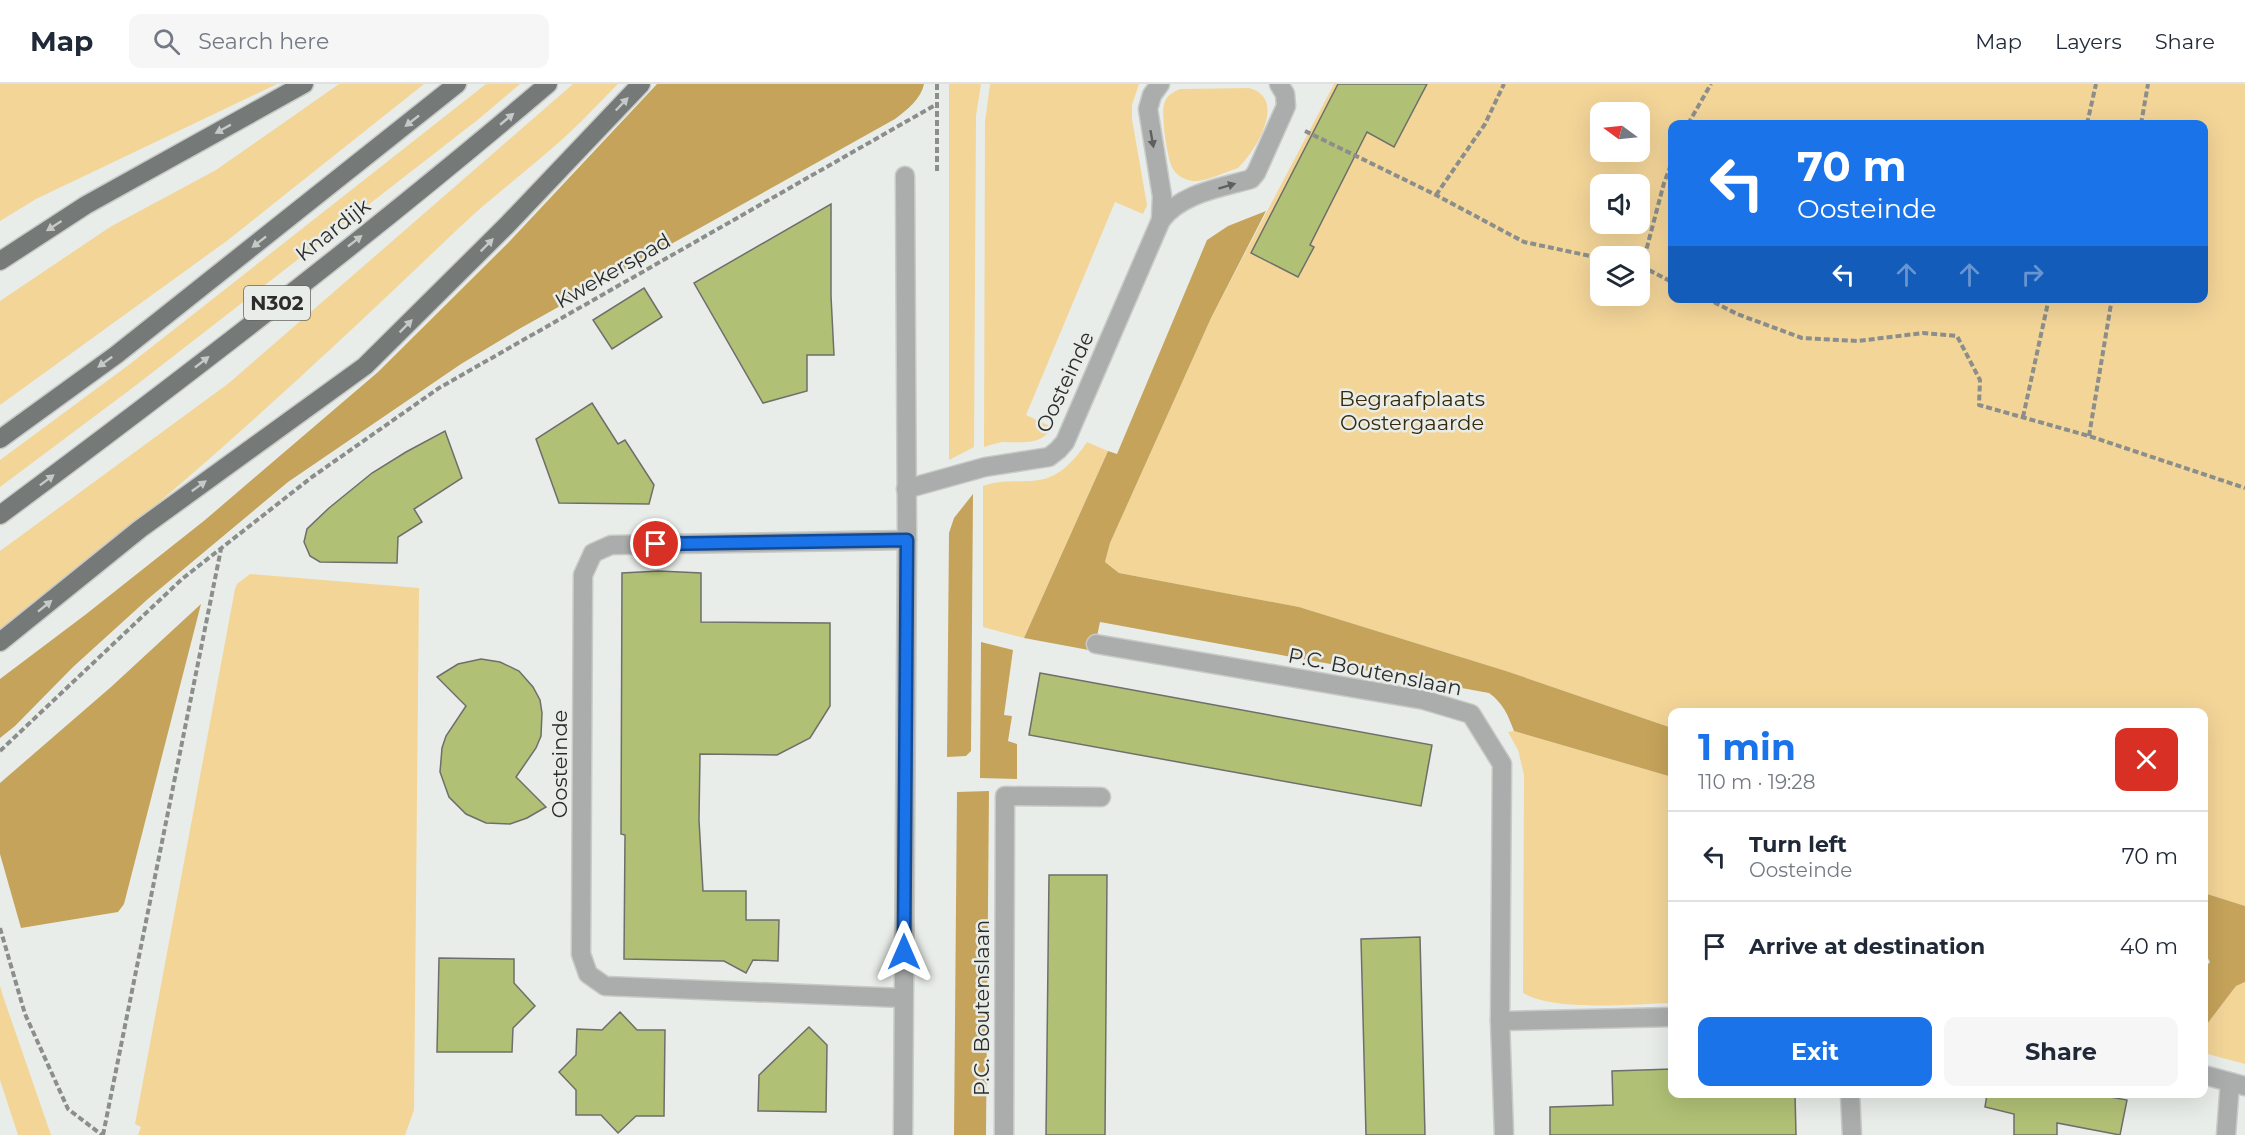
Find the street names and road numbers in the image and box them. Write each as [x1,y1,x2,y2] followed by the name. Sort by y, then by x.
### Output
[290,193,375,266] street label: Knardijk
[551,227,675,314] street label: Kwekerspad
[244,286,310,320] road number: N302
[1030,327,1099,436] street label: Oosteinde
[1286,642,1464,701] street label: P.C. Boutenslaan
[547,710,572,818] street label: Oosteinde
[969,920,994,1096] street label: P.C. Boutenslaan

